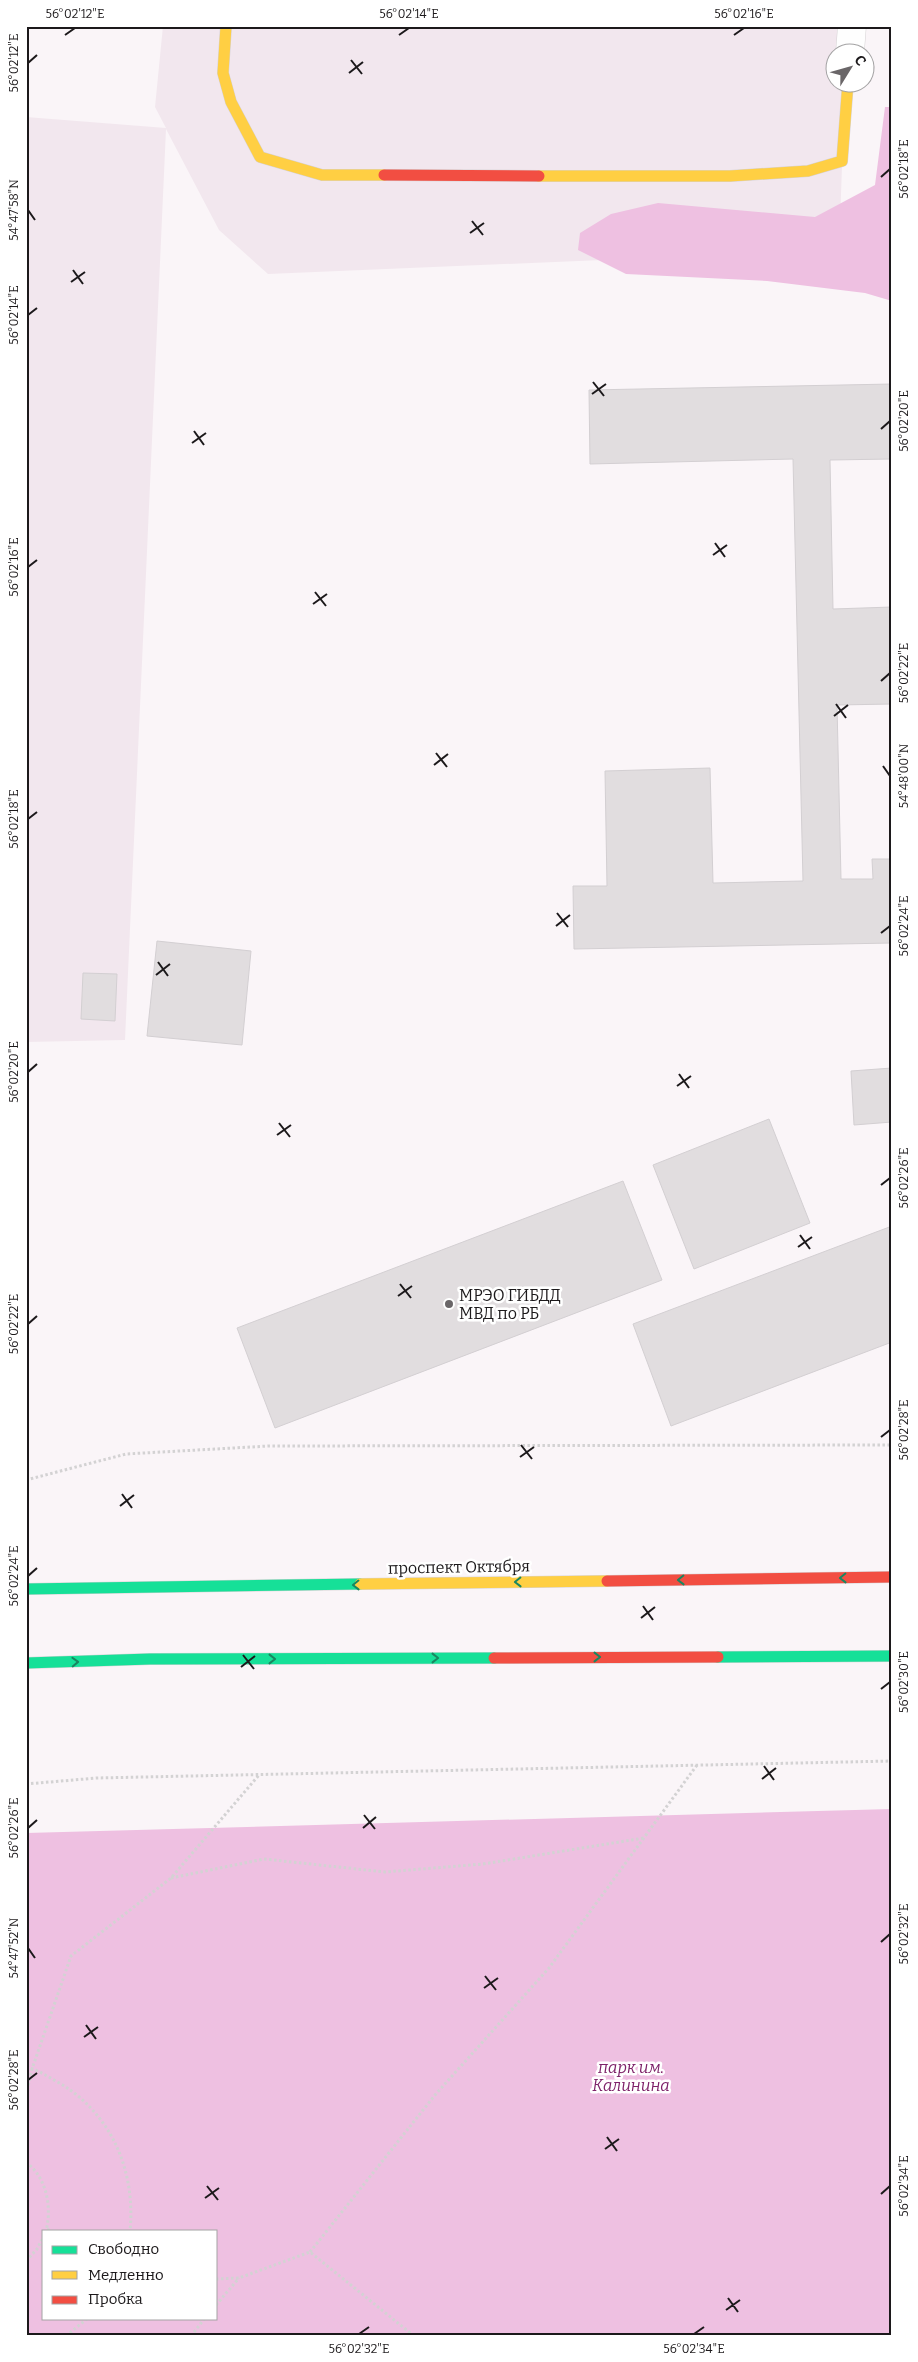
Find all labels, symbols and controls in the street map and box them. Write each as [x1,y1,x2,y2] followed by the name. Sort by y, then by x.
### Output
[46,7,104,21] text: 56°02'12"E
[379,7,439,21] text: 56°02'14"E
[714,7,774,21] text: 56°02'16"E
[7,34,21,92] text: 56°02'12"E
[826,42,876,92] north arrow
[851,52,870,69] text: С
[897,139,911,199] text: 56°02'18"E
[7,179,21,241] text: 54°47'58"N
[7,285,21,345] text: 56°02'14"E
[897,390,911,452] text: 56°02'20"E
[7,537,21,597] text: 56°02'16"E
[897,643,911,703] text: 56°02'22"E
[897,743,911,808] text: 54°48'00"N
[7,789,21,849] text: 56°02'18"E
[897,895,911,957] text: 56°02'24"E
[7,1041,21,1103] text: 56°02'20"E
[897,1147,911,1209] text: 56°02'26"E
[459,1286,561,1323] place label: МРЭО ГИБДД МВД по РБ
[7,1294,21,1354] text: 56°02'22"E
[443,1298,455,1310] marker: МРЭО ГИБДД МВД по РБ
[897,1400,911,1460] text: 56°02'28"E
[7,1545,21,1607] text: 56°02'24"E
[388,1556,530,1578] street label: проспект Октября
[839,1573,846,1583] one-way arrow
[676,1575,684,1585] one-way arrow
[514,1577,522,1587] one-way arrow
[351,1579,359,1590] one-way arrow
[897,1651,911,1713] text: 56°02'30"E
[594,1652,602,1662] one-way arrow
[432,1653,439,1663] one-way arrow
[269,1654,277,1664] one-way arrow
[71,1656,79,1667] one-way arrow
[7,1797,21,1859] text: 56°02'26"E
[897,1904,911,1964] text: 56°02'32"E
[7,1917,21,1978] text: 54°47'52"N
[7,2050,21,2110] text: 56°02'28"E
[592,2058,670,2095] park label: парк им. Калинина
[897,2155,911,2217] text: 56°02'34"E
[42,2230,218,2320] legend
[88,2240,159,2258] text: Свободно
[88,2266,164,2284] text: Медленно
[88,2290,143,2308] text: Пробка
[329,2342,389,2356] text: 56°02'32"E
[663,2342,725,2356] text: 56°02'34"E

